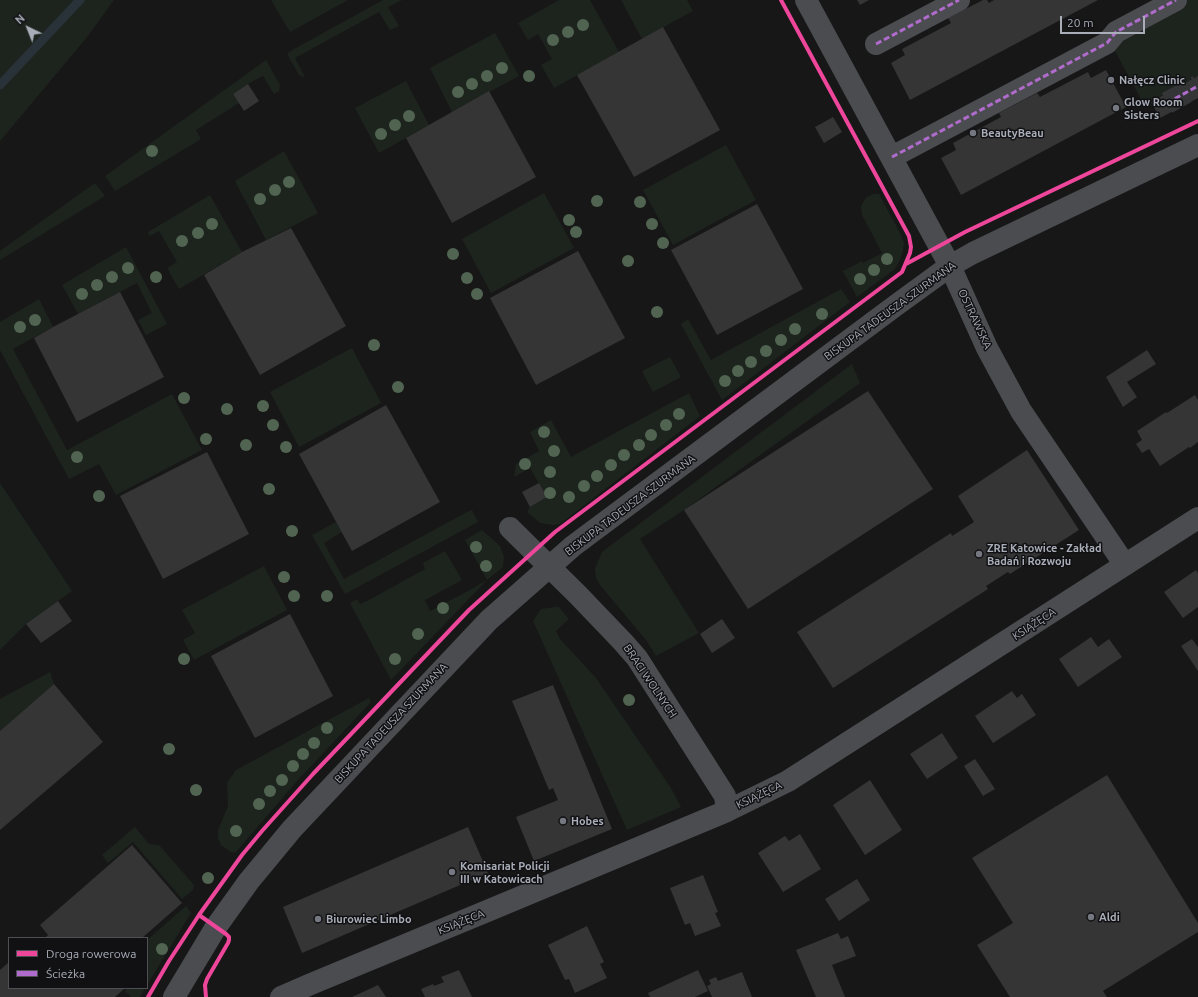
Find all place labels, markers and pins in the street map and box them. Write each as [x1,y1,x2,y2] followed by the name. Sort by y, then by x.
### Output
[1119,73,1185,87] place label: Nałęcz Clinic
[1106,75,1116,85] marker: Nałęcz Clinic
[1124,95,1182,121] place label: Glow Room Sisters
[1111,103,1121,113] marker: Glow Room Sisters
[981,126,1044,140] place label: BeautyBeau
[968,128,978,138] marker: BeautyBeau
[987,541,1102,567] place label: ZRE Katowice - Zakład Badań i Rozwoju
[974,549,984,559] marker: ZRE Katowice - Zakład Badań i Rozwoju
[571,814,604,828] place label: Hobes
[558,816,568,826] marker: Hobes
[460,859,550,885] place label: Komisariat Policji III w Katowicach
[447,867,457,877] marker: Komisariat Policji III w Katowicach
[1099,910,1120,924] place label: Aldi
[326,912,412,926] place label: Biurowiec Limbo
[1086,912,1096,922] marker: Aldi
[313,914,323,924] marker: Biurowiec Limbo

